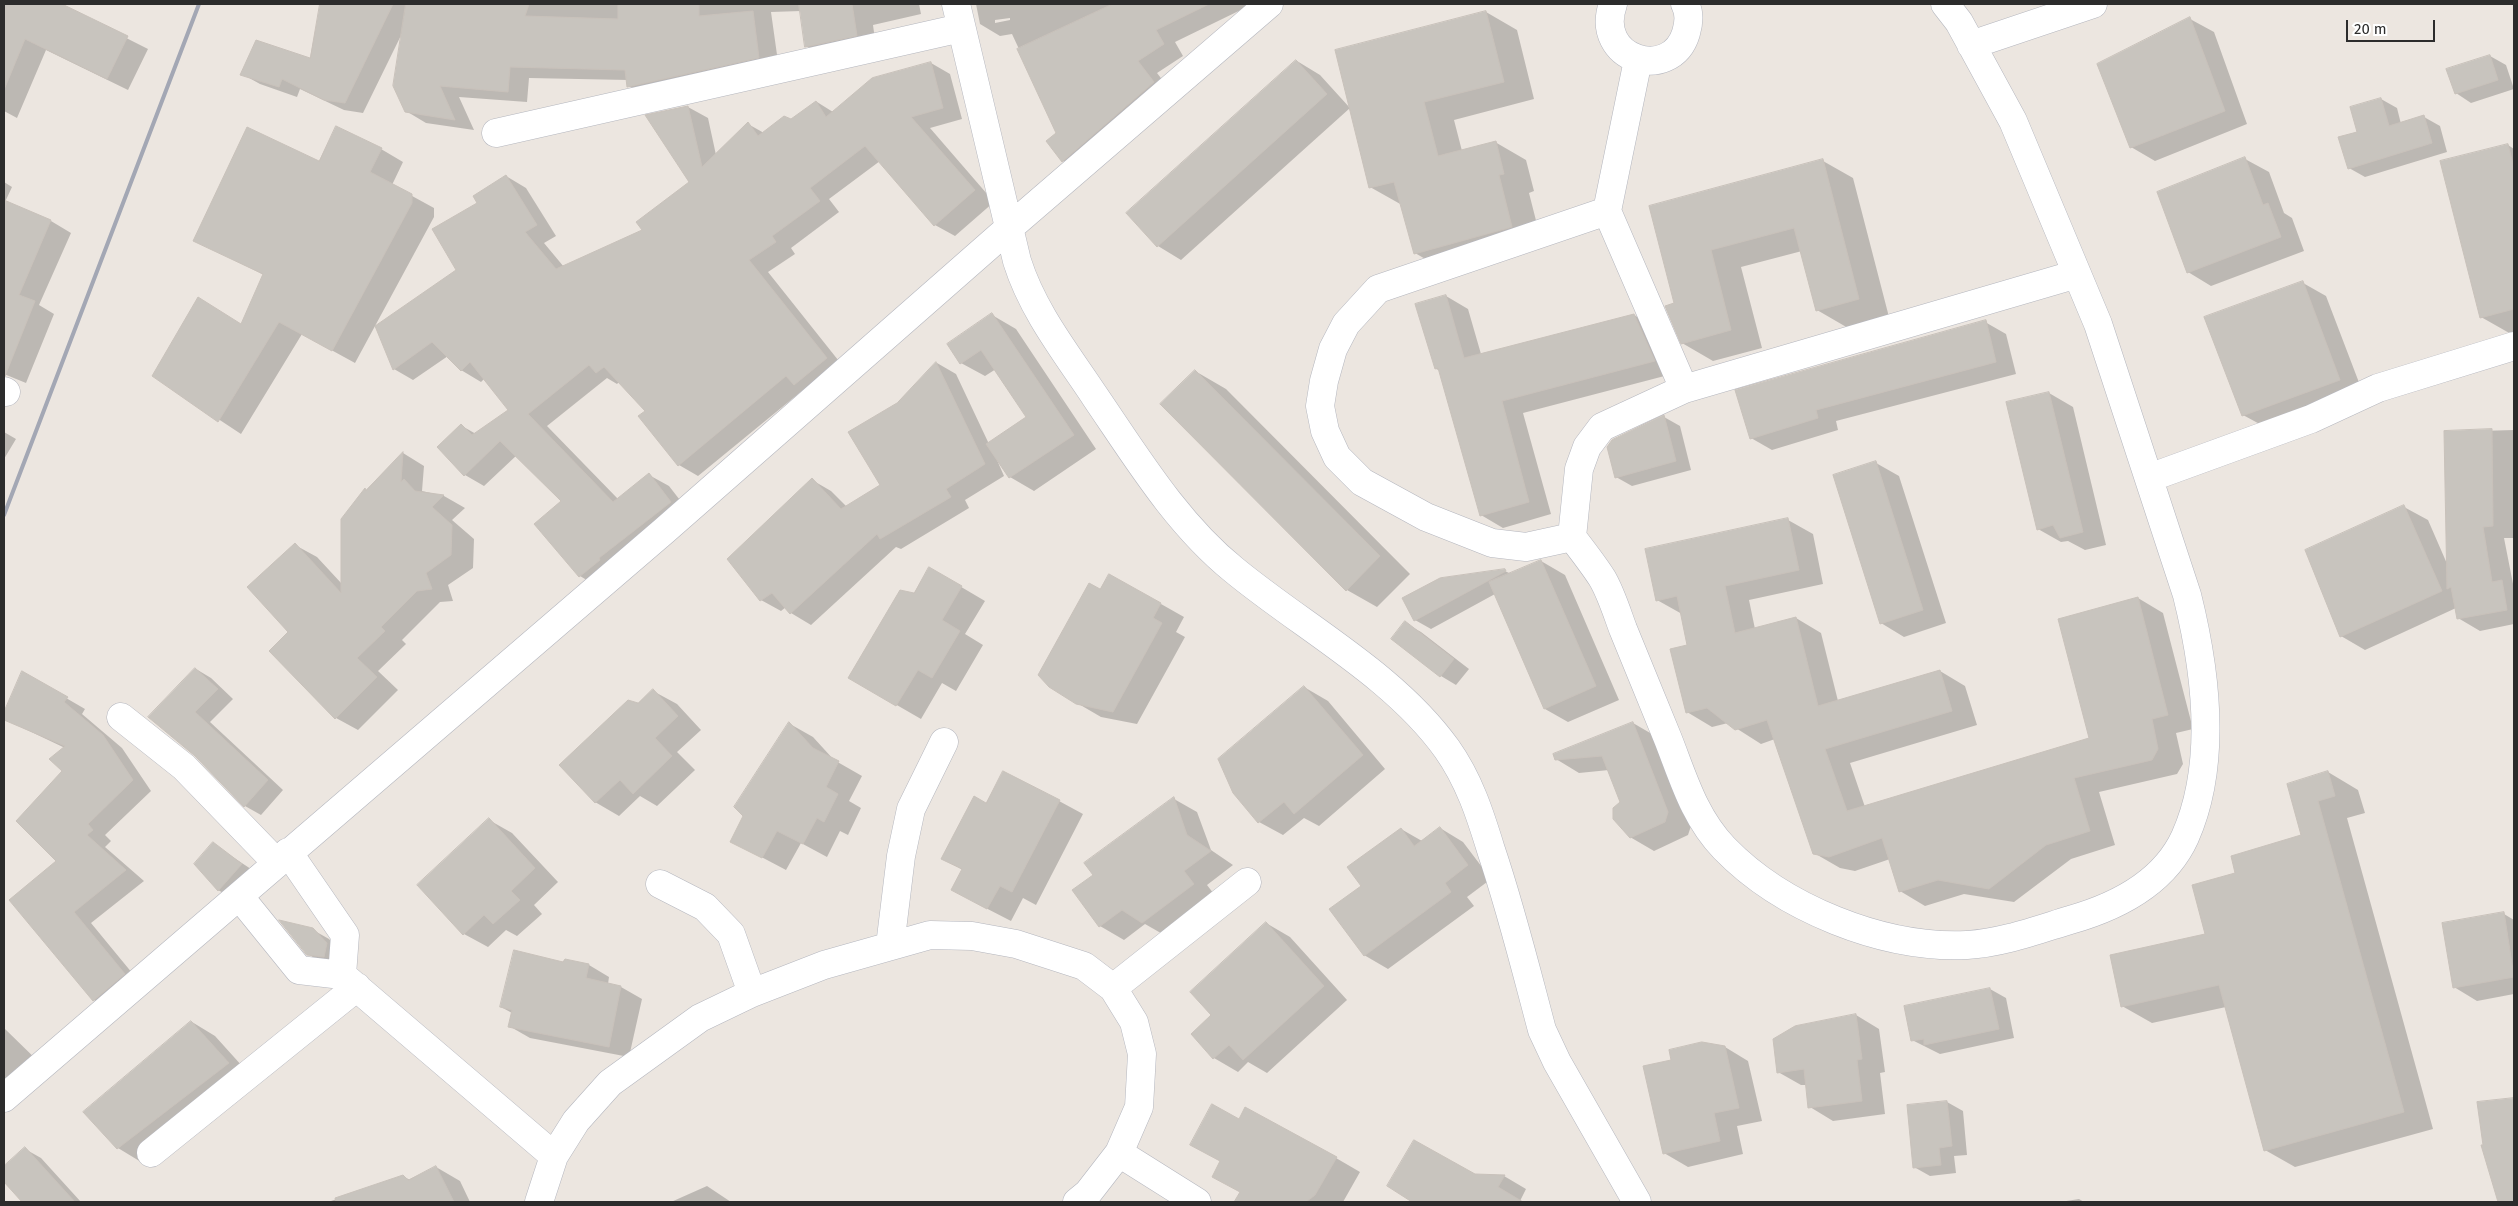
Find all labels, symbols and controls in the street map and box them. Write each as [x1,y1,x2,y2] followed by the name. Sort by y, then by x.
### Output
[2348,10,2437,42] scale bar
[2354,20,2387,38] text: 20 m

